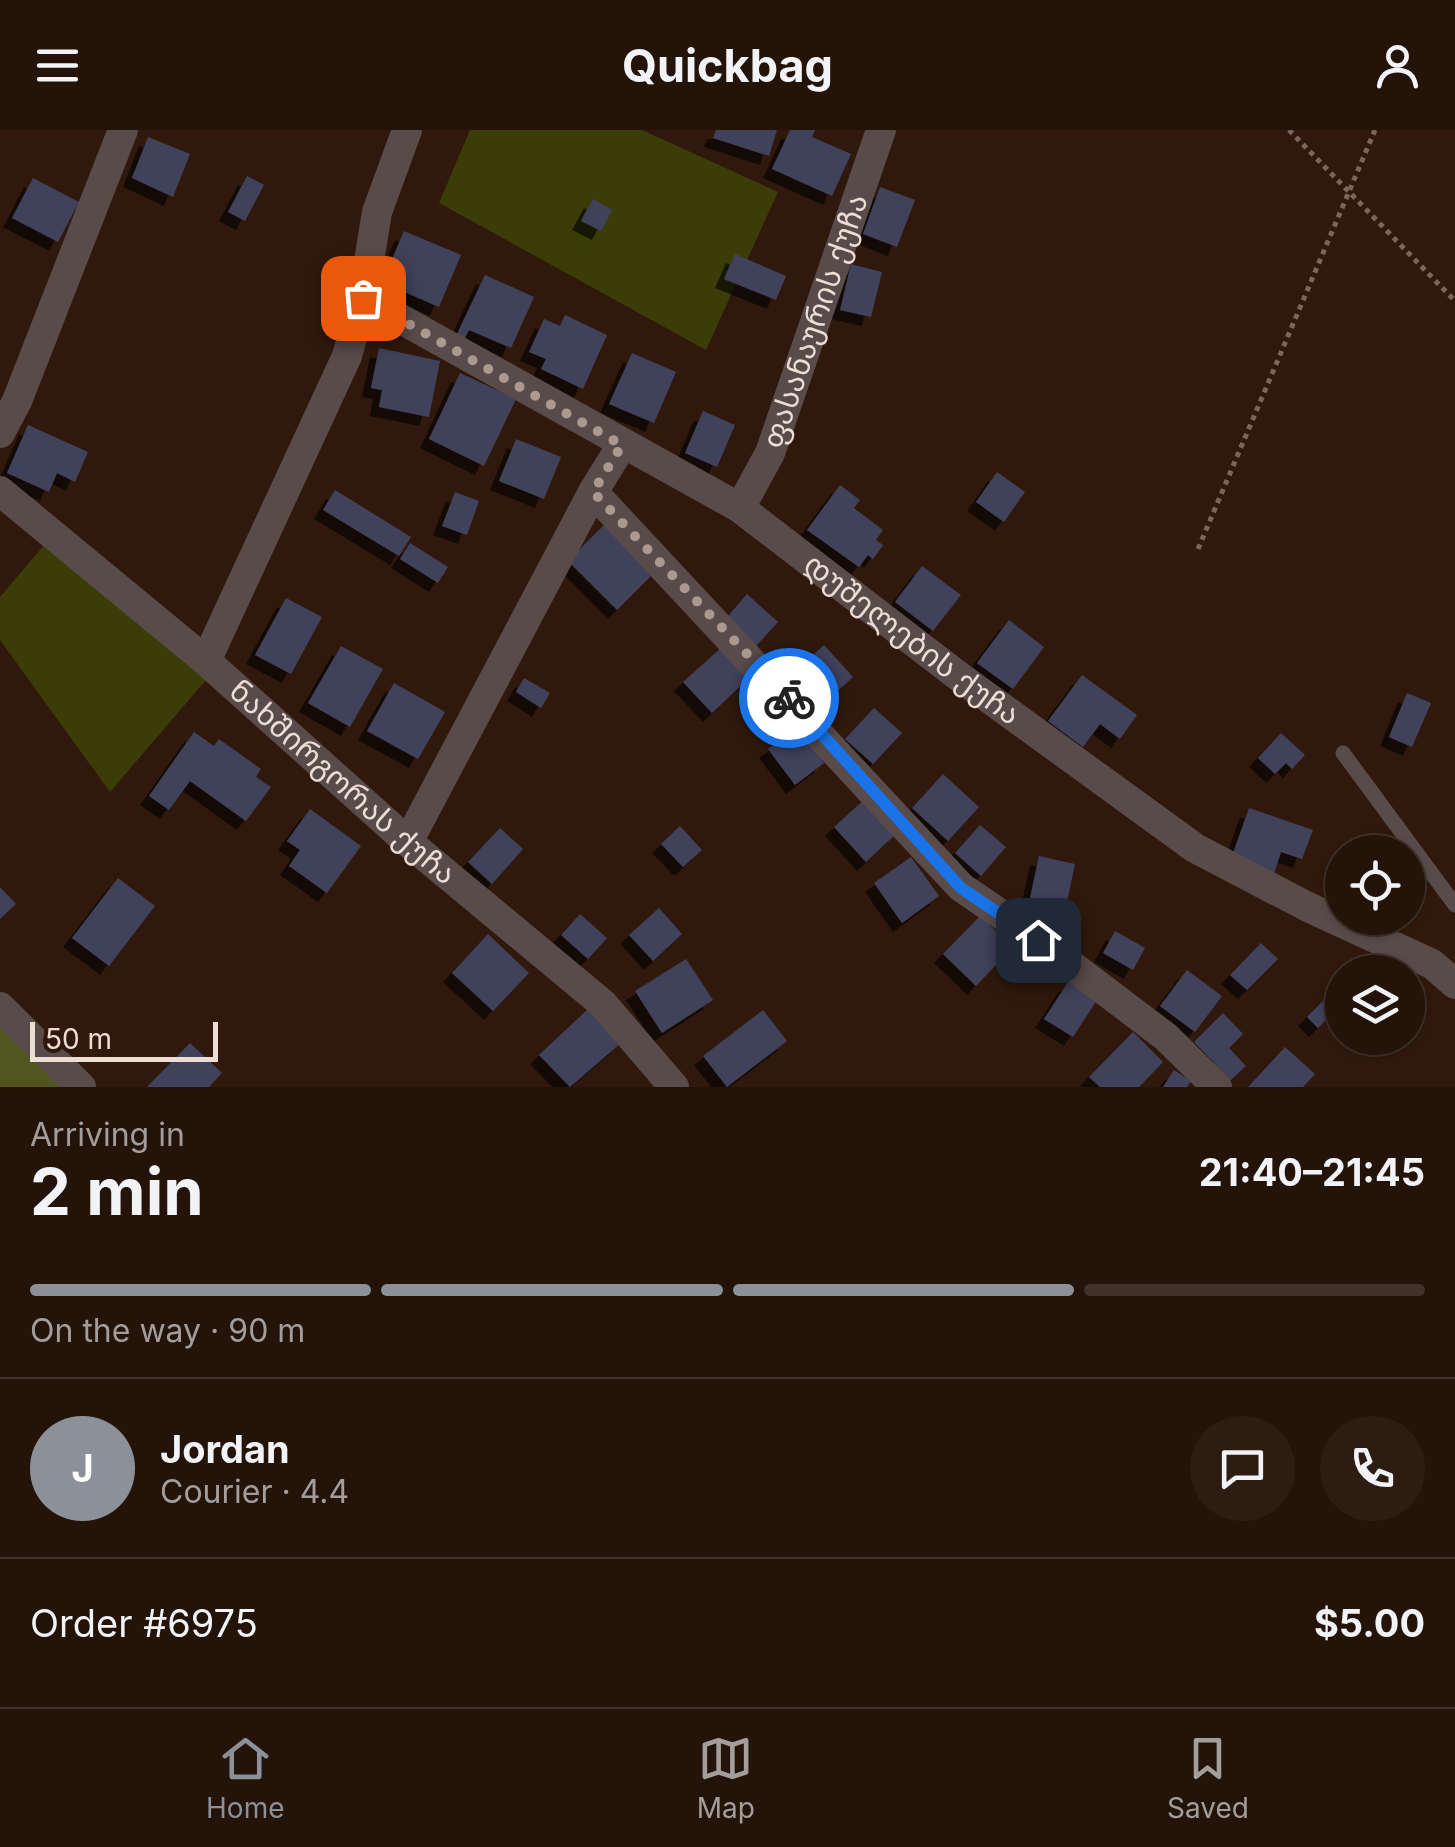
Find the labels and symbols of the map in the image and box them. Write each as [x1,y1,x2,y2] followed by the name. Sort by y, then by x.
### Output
[754,189,875,453] street label: ფასანაურის ქუჩა
[321,256,406,341] pin
[797,545,1028,732] street label: დუშელების ქუჩა
[739,648,839,748] courier
[223,672,464,891] street label: ნახშირგორას ქუჩა
[996,898,1081,983] pin
[30,1017,218,1061] scale bar

